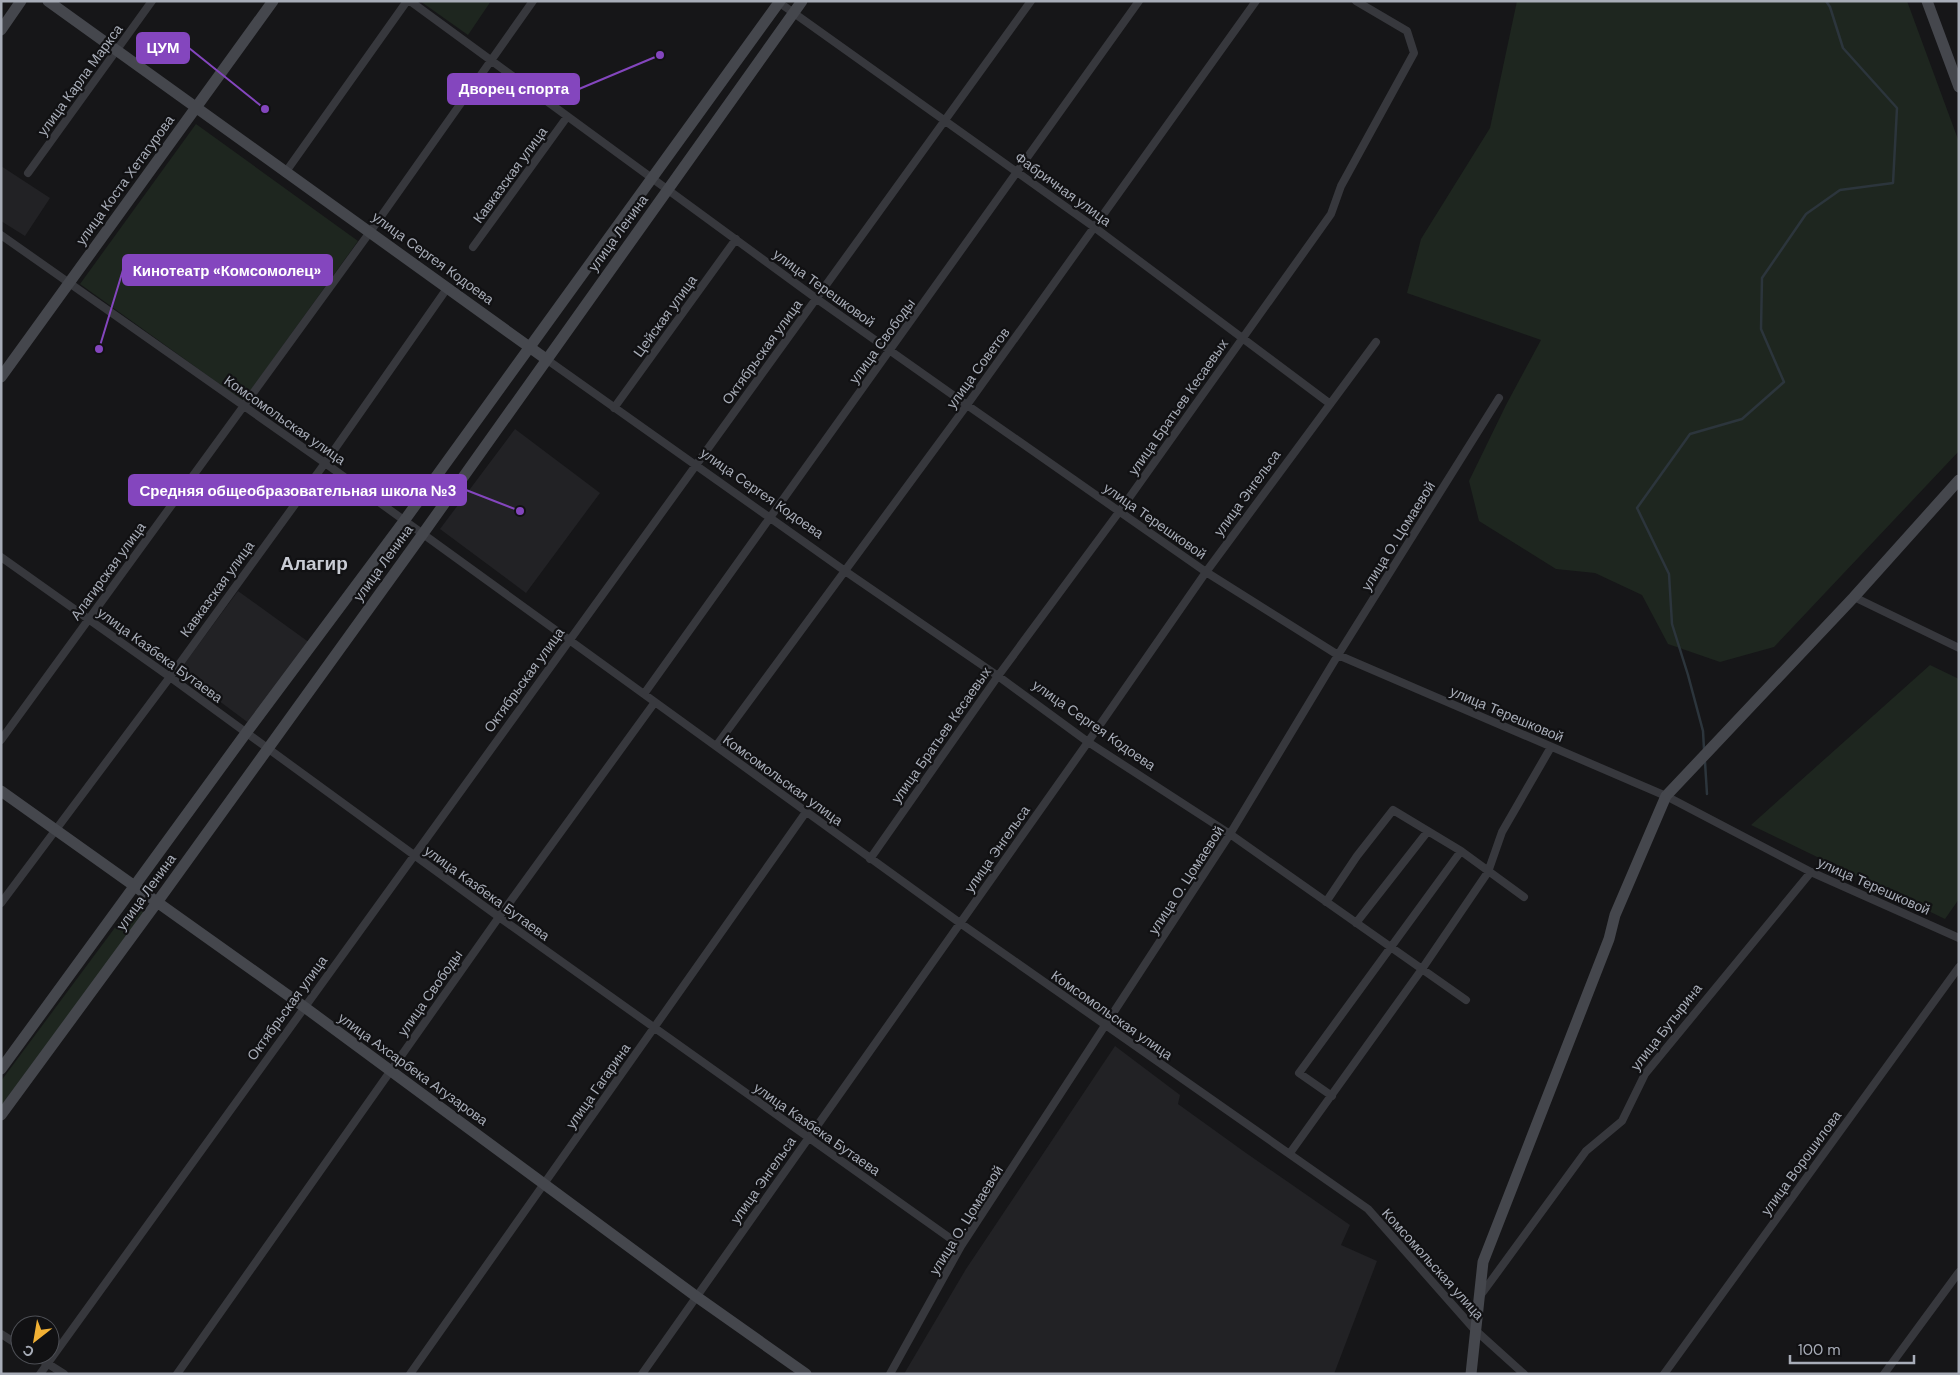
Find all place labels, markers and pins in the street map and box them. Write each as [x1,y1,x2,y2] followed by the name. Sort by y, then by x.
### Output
[137,33,189,63] callout: ЦУМ
[448,74,579,104] callout: Дворец спорта
[123,255,332,285] callout: Кинотеатр «Комсомолец»
[129,475,466,505] callout: Средняя общеобразовательная школа №3

